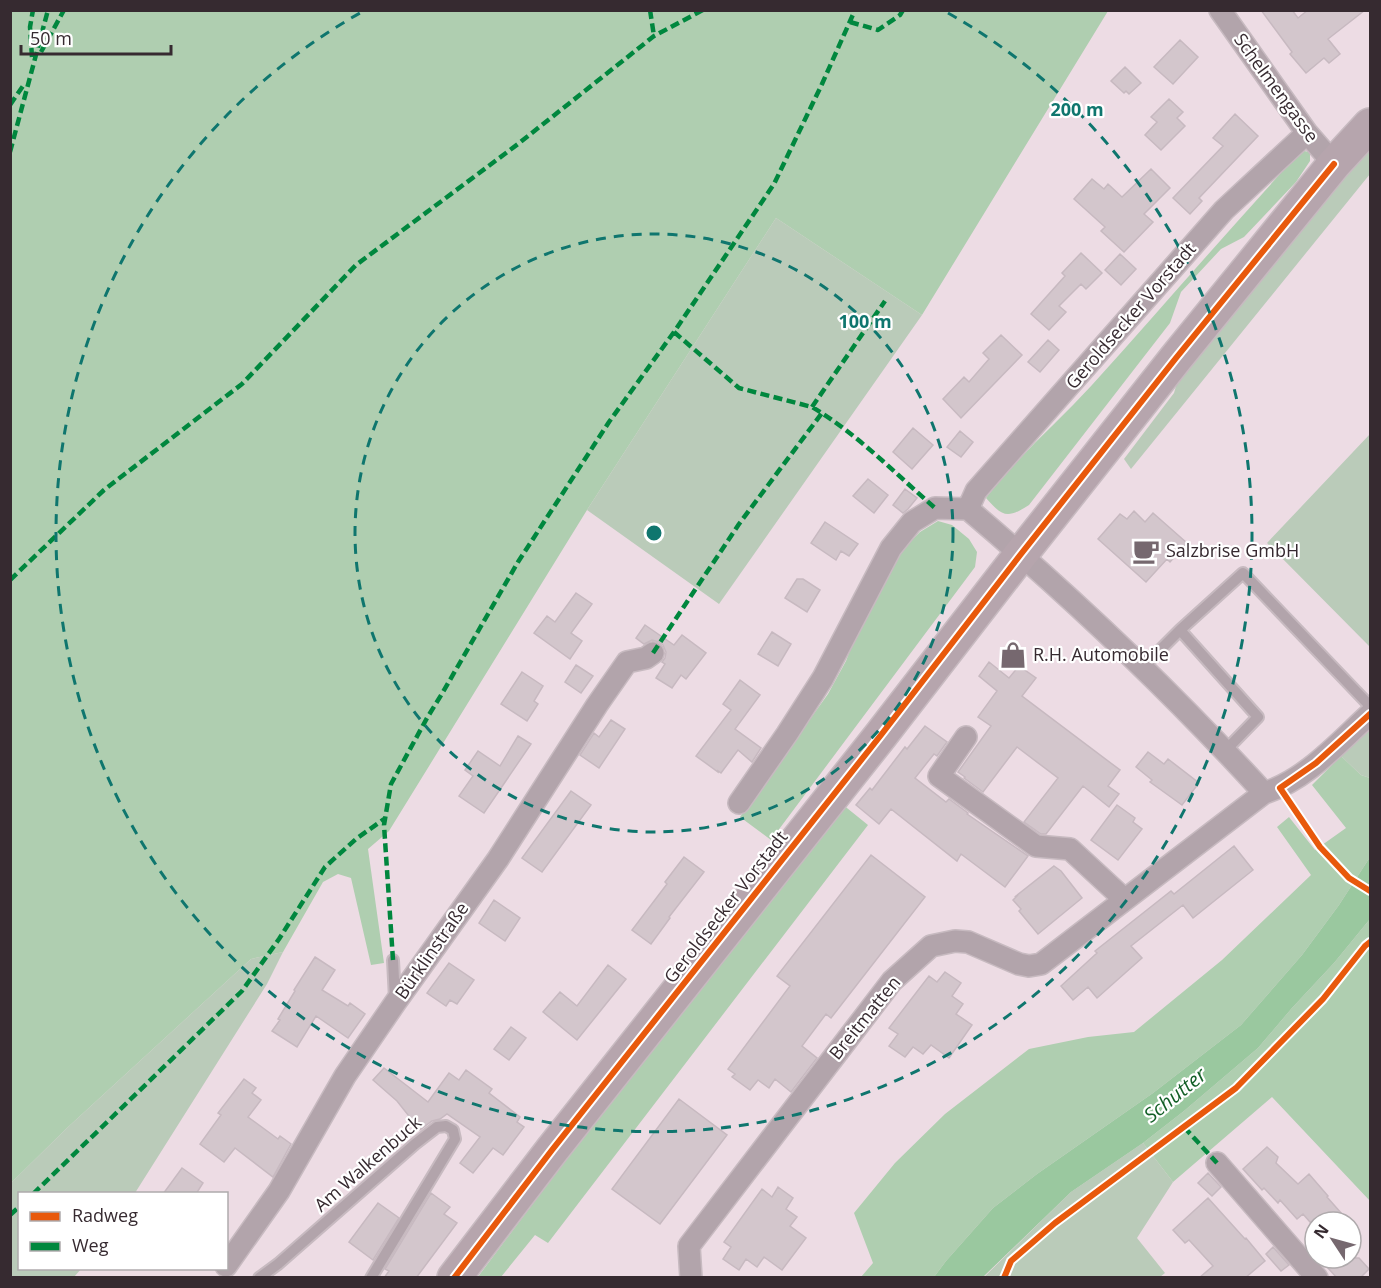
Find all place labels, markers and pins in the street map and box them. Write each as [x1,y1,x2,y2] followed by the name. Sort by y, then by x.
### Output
[644,523,664,543] centre of rings
[1131,536,1161,566] cafe icon: Salzbrise GmbH
[1166,538,1299,562] place label: Salzbrise GmbH
[998,640,1028,670] shop icon: R.H. Automobile
[1033,642,1169,666] place label: R.H. Automobile

